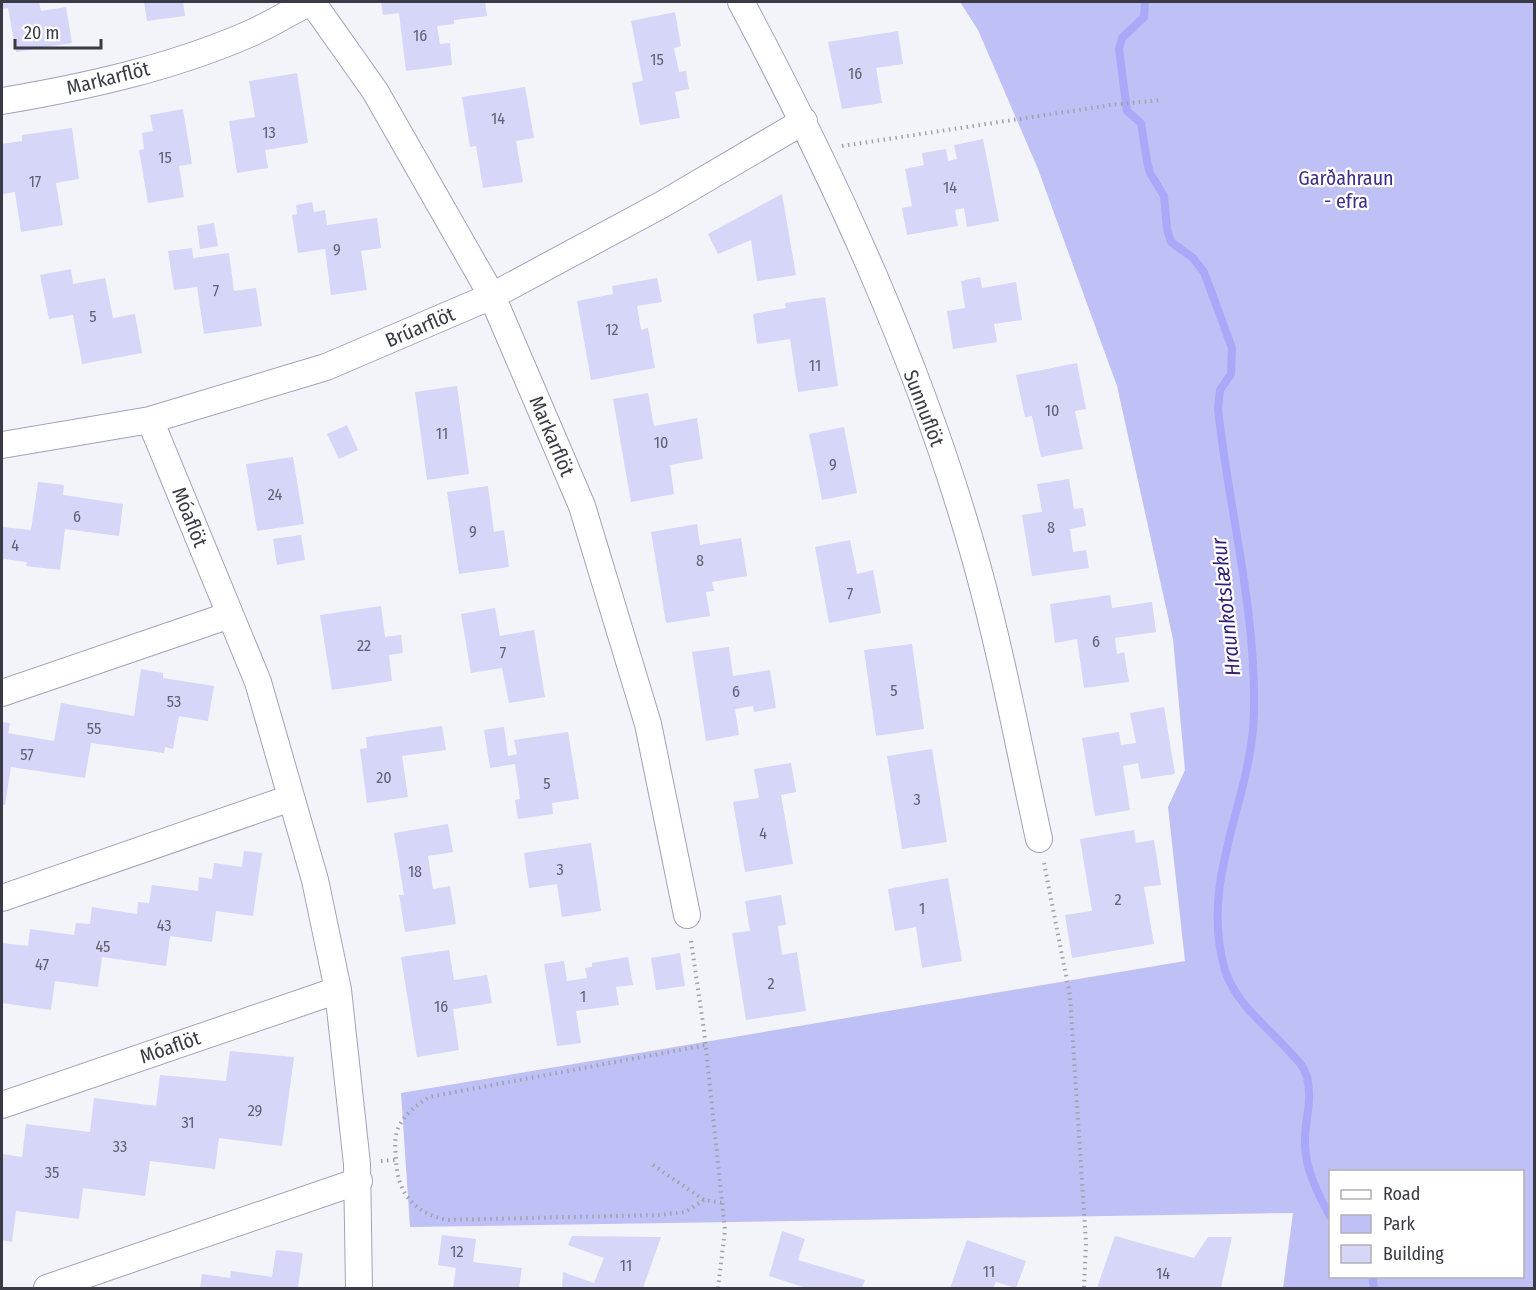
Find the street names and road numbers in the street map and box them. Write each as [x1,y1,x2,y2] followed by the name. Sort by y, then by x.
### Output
[64,56,152,100] street label: Markarflöt
[382,302,459,352] street label: Brúarflöt
[898,366,950,450] street label: Sunnuflöt
[524,392,580,480] street label: Markarflöt
[167,484,213,551] street label: Móaflöt
[137,1025,204,1068] street label: Móaflöt

